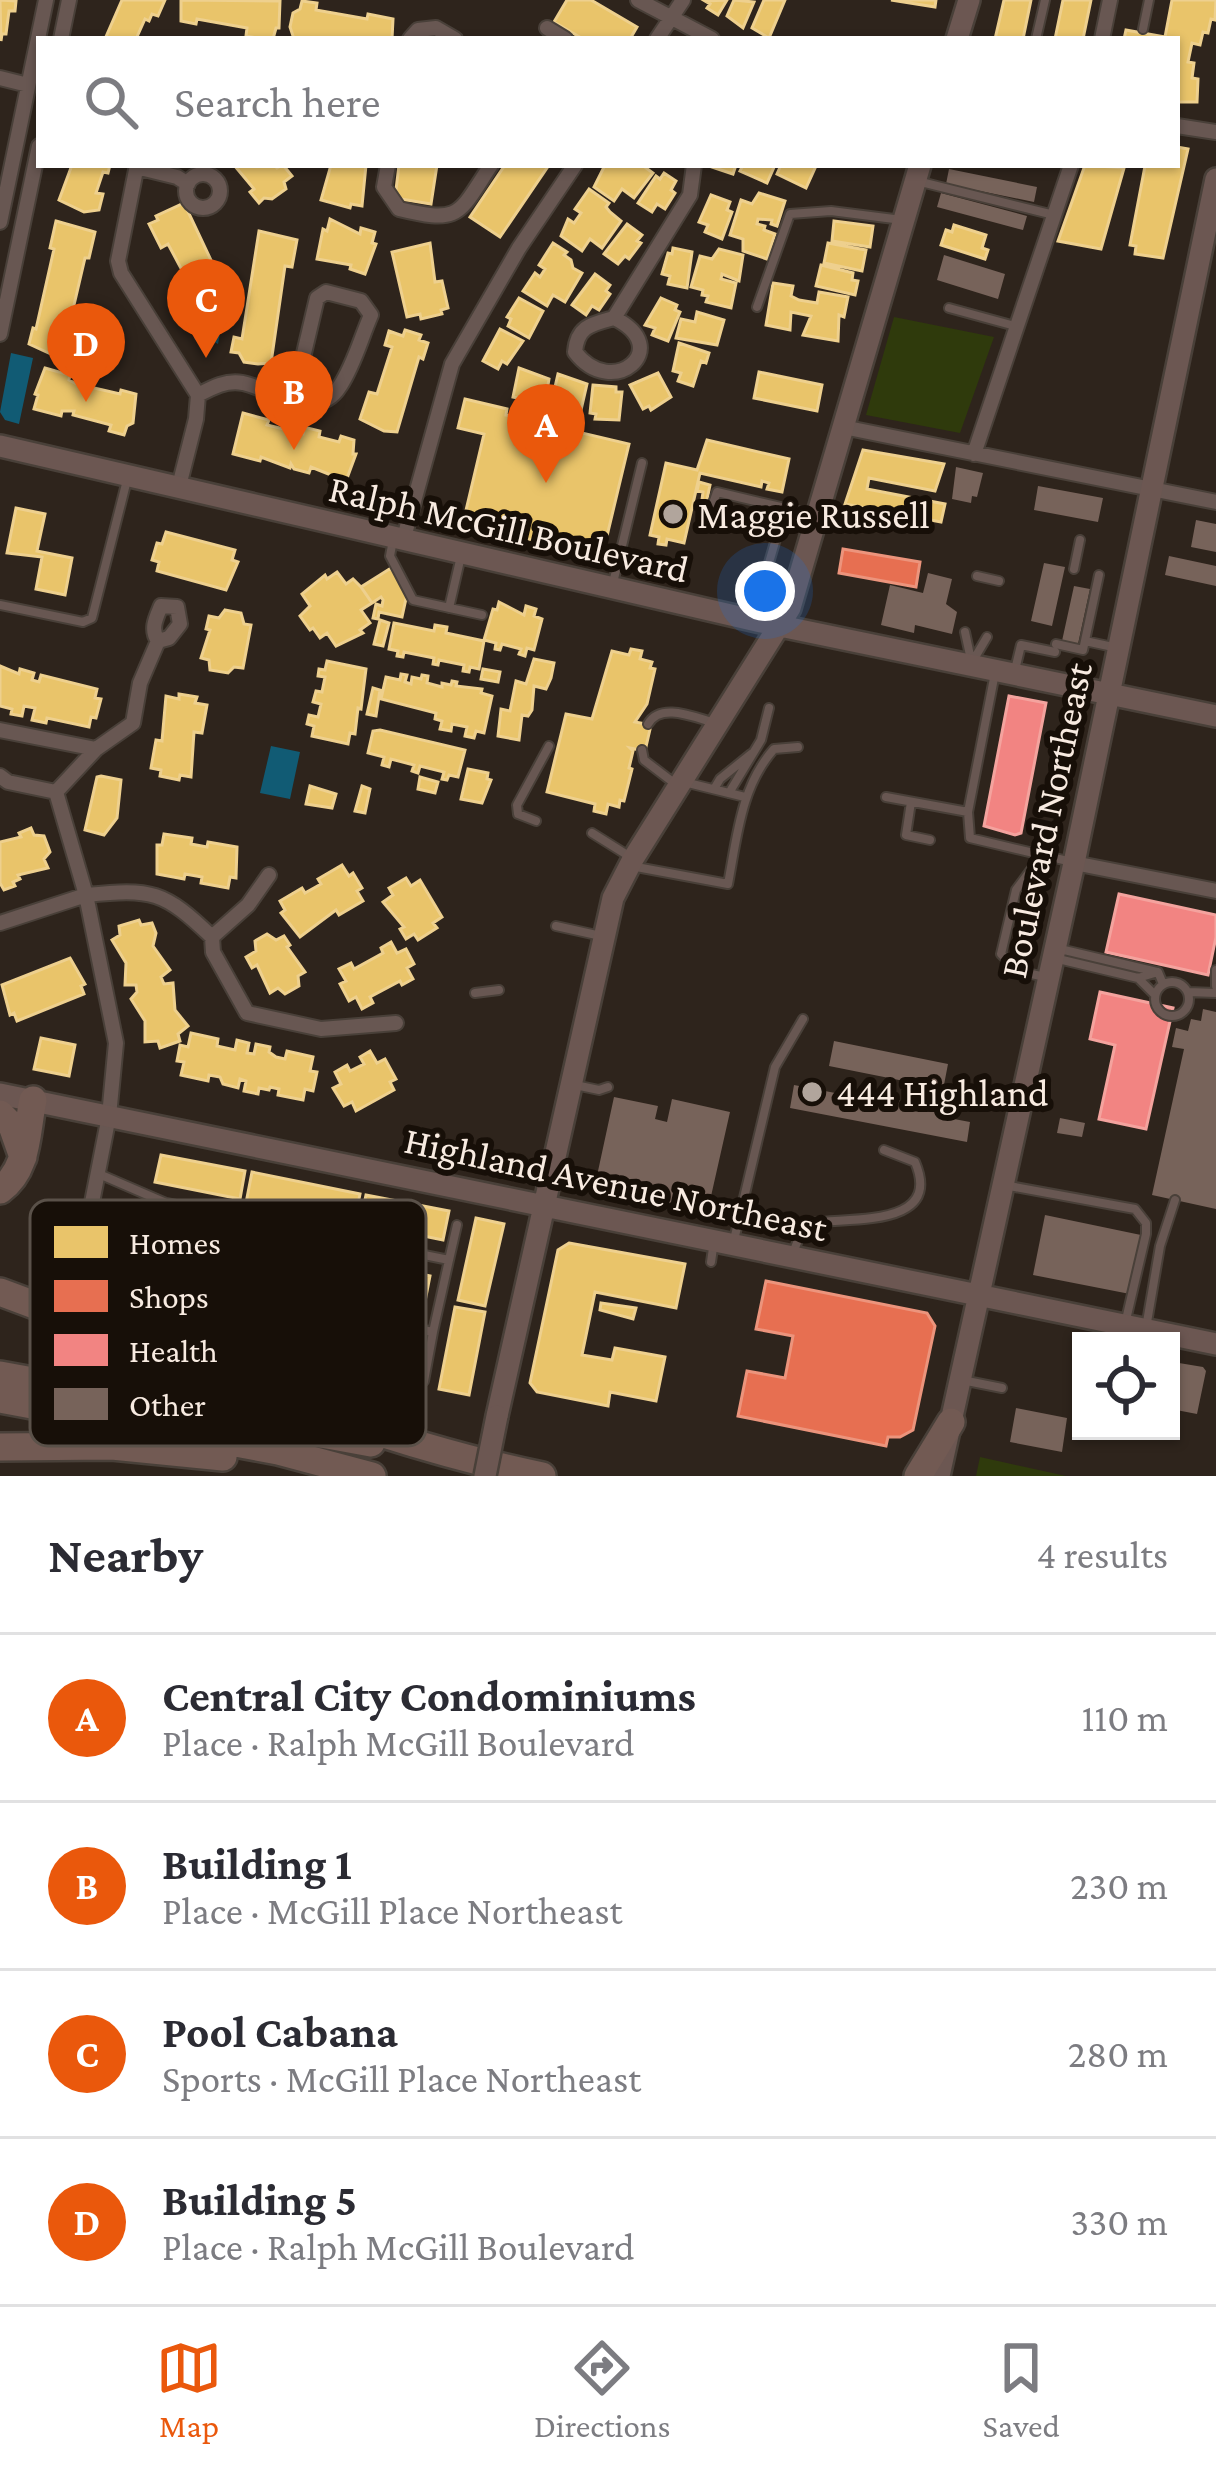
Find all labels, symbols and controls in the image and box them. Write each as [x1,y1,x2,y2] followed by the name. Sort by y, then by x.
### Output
[36,36,1180,168] search box
[78,69,144,135] icon: search
[174,77,381,127] text: Search here
[167,259,245,358] pin: C
[47,303,125,402] pin: D
[255,351,333,450] pin: B
[507,384,585,483] pin: A
[325,466,693,592] street label: Ralph McGill Boulevard
[697,493,930,537] place label: Maggie Russell
[660,501,686,527] marker: Maggie Russell
[735,561,795,621] your location
[991,657,1100,982] street label: Boulevard Northeast
[836,1071,1048,1115] place label: 444 Highland
[799,1079,825,1105] marker: 444 Highland
[401,1118,832,1251] street label: Highland Avenue Northeast
[30,1200,426,1446] legend
[129,1224,221,1261] text: Homes
[129,1278,209,1315] text: Shops
[129,1332,218,1369] text: Health
[1072,1332,1180,1440] map controls
[1072,1332,1180,1440] button: locate
[129,1386,206,1423] text: Other
[48,1526,203,1583] text: Nearby
[1037,1533,1168,1576] text: 4 results
[162,1671,696,1721] text: Central City Condominiums
[75,1696,99,1739] text: A
[1081,1696,1168,1739] text: 110 m
[162,1721,635,1764] text: Place · Ralph McGill Boulevard
[162,1839,352,1889] text: Building 1
[76,1864,98,1907] text: B
[1070,1864,1168,1907] text: 230 m
[162,1889,622,1932] text: Place · McGill Place Northeast
[162,2007,398,2057] text: Pool Cabana
[75,2032,99,2075] text: C
[1068,2032,1168,2075] text: 280 m
[162,2057,641,2100] text: Sports · McGill Place Northeast
[162,2175,357,2225] text: Building 5
[74,2200,100,2243] text: D
[1070,2200,1168,2243] text: 330 m
[162,2225,635,2268] text: Place · Ralph McGill Boulevard
[156,2335,222,2444] tab: Map
[534,2335,671,2444] tab: Directions
[983,2335,1060,2444] tab: Saved

